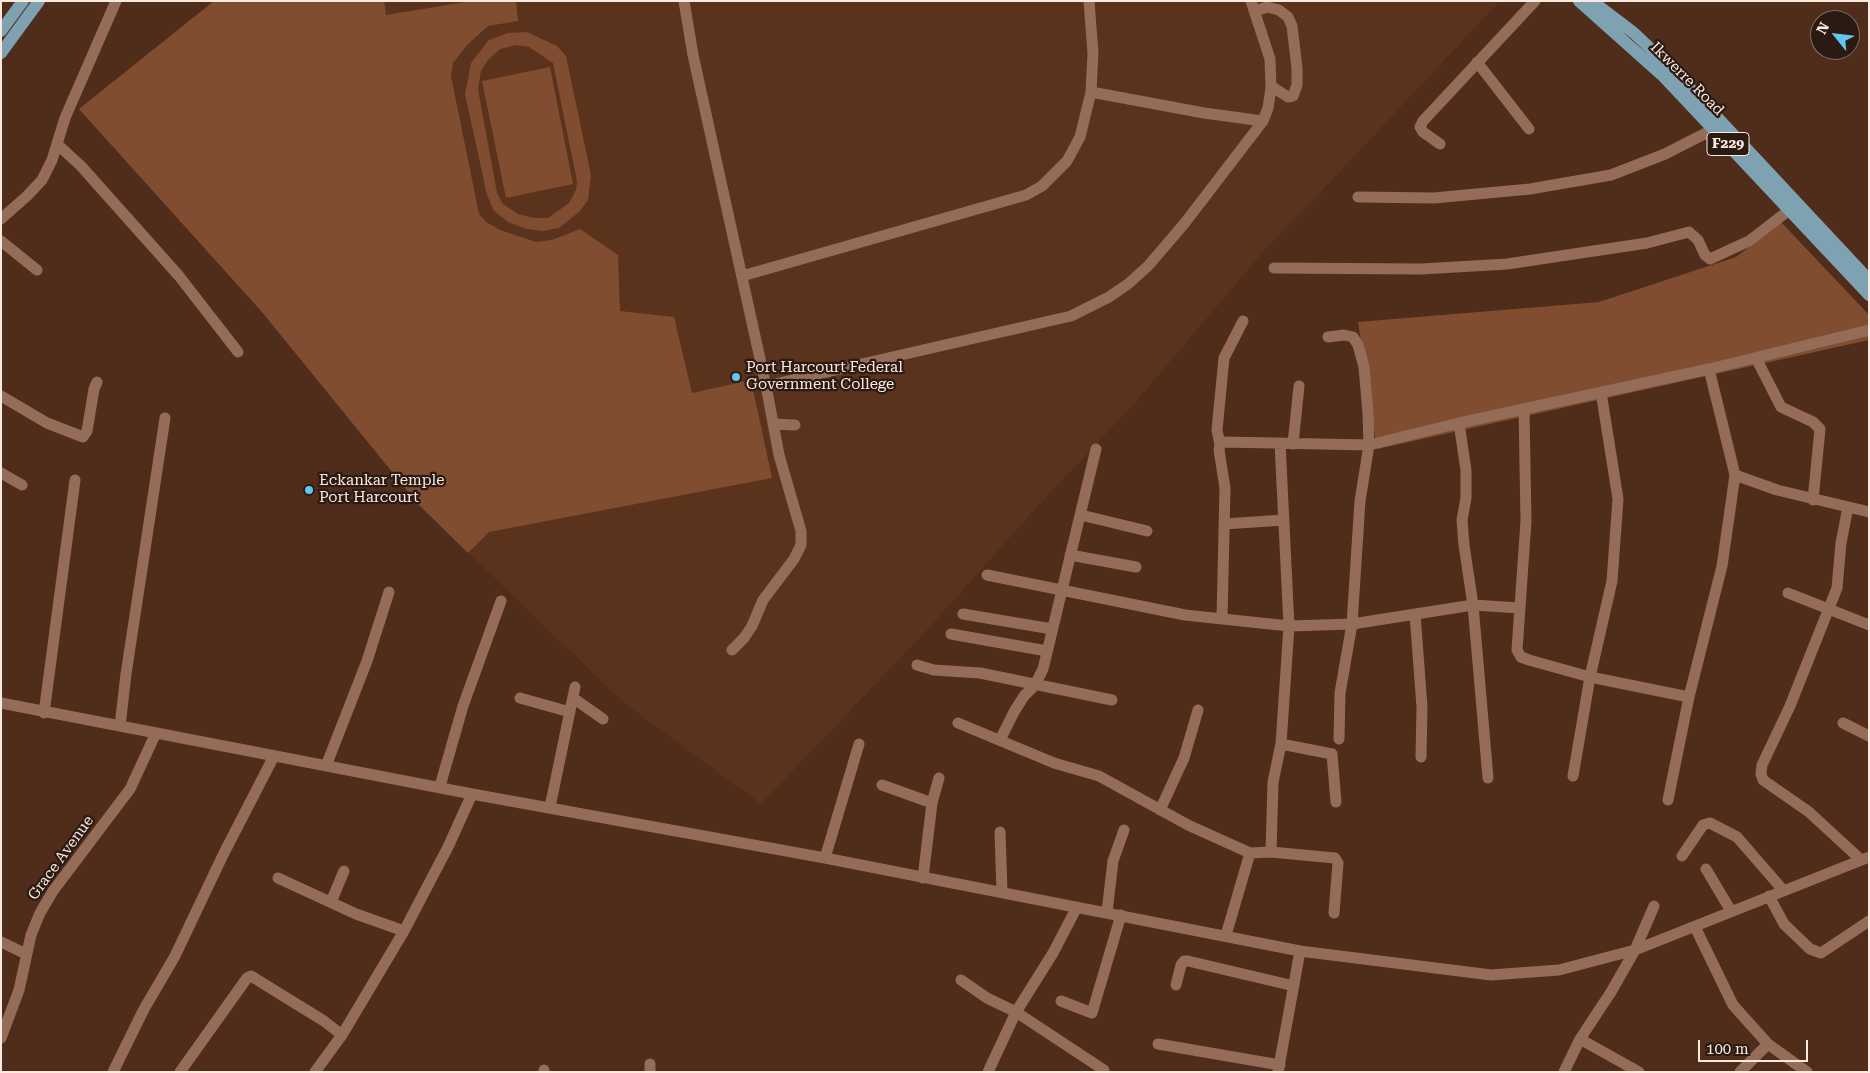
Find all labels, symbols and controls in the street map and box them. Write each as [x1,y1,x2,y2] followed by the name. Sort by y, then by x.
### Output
[1810,10,1860,60] north arrow
[1813,20,1832,37] text: N
[1647,39,1727,119] street label: Ikwerre Road
[1707,132,1749,156] road number: F229
[746,359,903,394] place label: Port Harcourt Federal Government College
[730,371,742,383] marker: Port Harcourt Federal Government College
[319,472,444,507] place label: Eckankar Temple Port Harcourt
[303,484,315,496] marker: Eckankar Temple Port Harcourt
[24,812,98,904] street label: Grace Avenue
[1700,1030,1810,1062] scale bar
[1706,1040,1749,1058] text: 100 m

